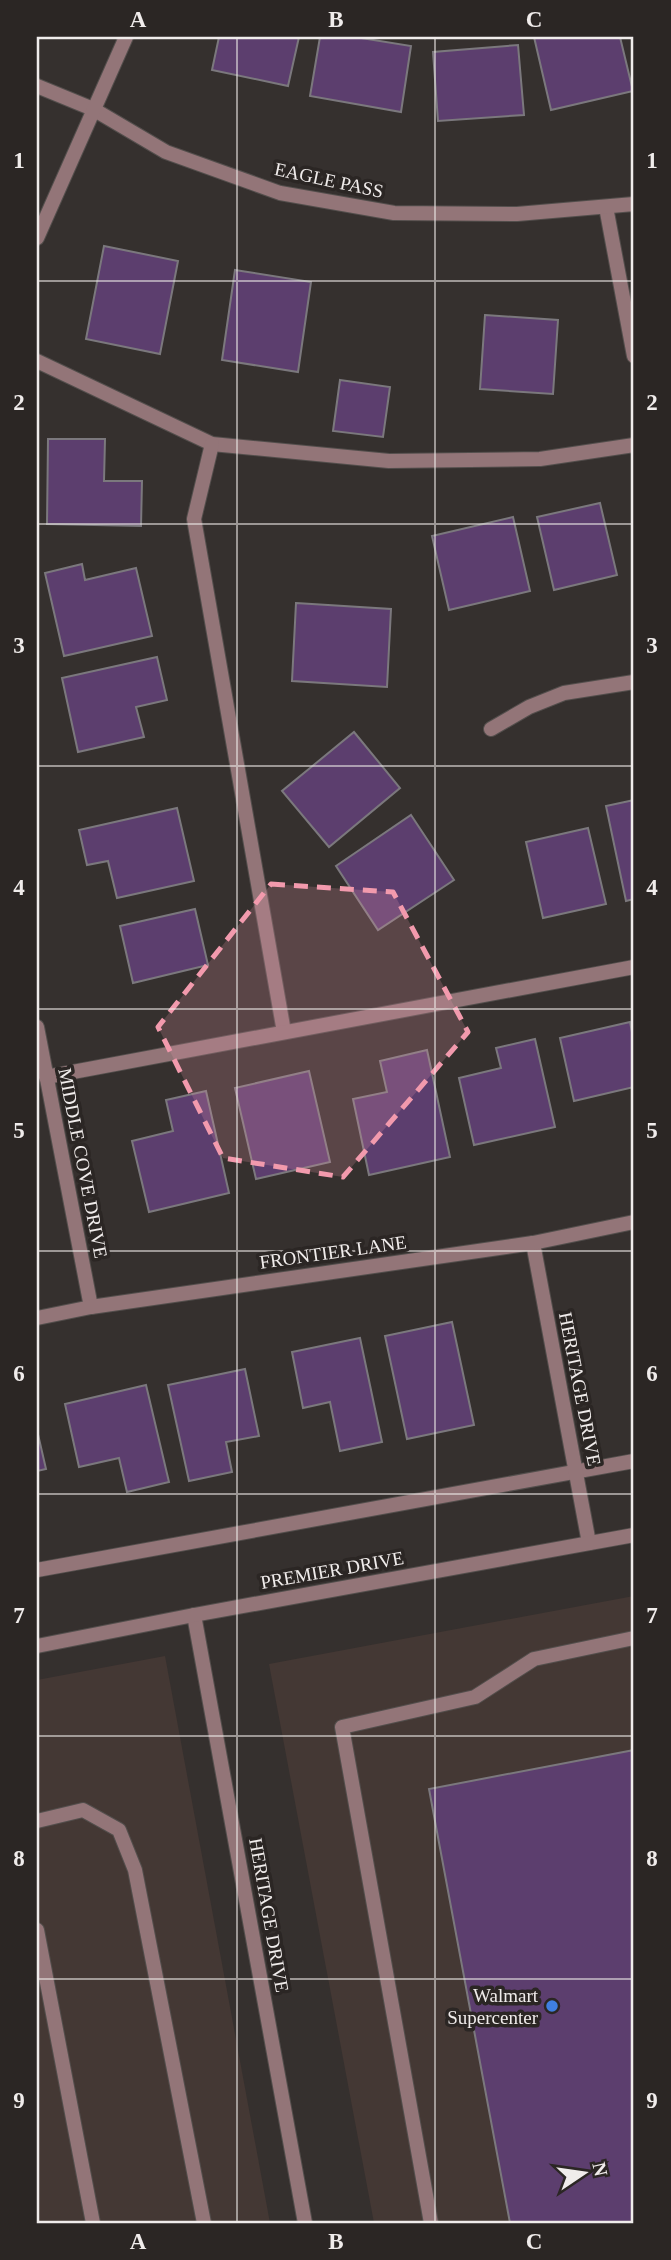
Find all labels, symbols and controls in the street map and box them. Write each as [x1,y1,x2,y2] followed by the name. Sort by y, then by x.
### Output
[130,7,147,32] text: A
[328,7,344,32] text: B
[526,7,542,32] text: C
[13,148,25,173] text: 1
[646,148,658,173] text: 1
[273,158,385,202] street label: EAGLE PASS
[13,390,25,415] text: 2
[646,390,658,415] text: 2
[13,633,25,658] text: 3
[646,633,658,658] text: 3
[13,875,25,900] text: 4
[646,875,658,900] text: 4
[54,1066,112,1260] street label: MIDDLE COVE DRIVE
[13,1118,25,1143] text: 5
[646,1118,658,1143] text: 5
[258,1231,408,1273] street label: FRONTIER LANE
[555,1310,605,1468] street label: HERITAGE DRIVE
[13,1361,25,1386] text: 6
[646,1361,658,1386] text: 6
[259,1547,405,1593] street label: PREMIER DRIVE
[13,1603,25,1628] text: 7
[646,1603,658,1628] text: 7
[245,1836,293,1994] street label: HERITAGE DRIVE
[13,1846,25,1871] text: 8
[646,1846,658,1871] text: 8
[447,1985,539,2028] place label: Walmart Supercenter
[544,1998,560,2014] marker: Walmart Supercenter
[13,2088,25,2113] text: 9
[646,2088,658,2113] text: 9
[548,2138,618,2208] north arrow
[588,2160,612,2179] text: N
[130,2229,147,2254] text: A
[328,2229,344,2254] text: B
[526,2229,542,2254] text: C

